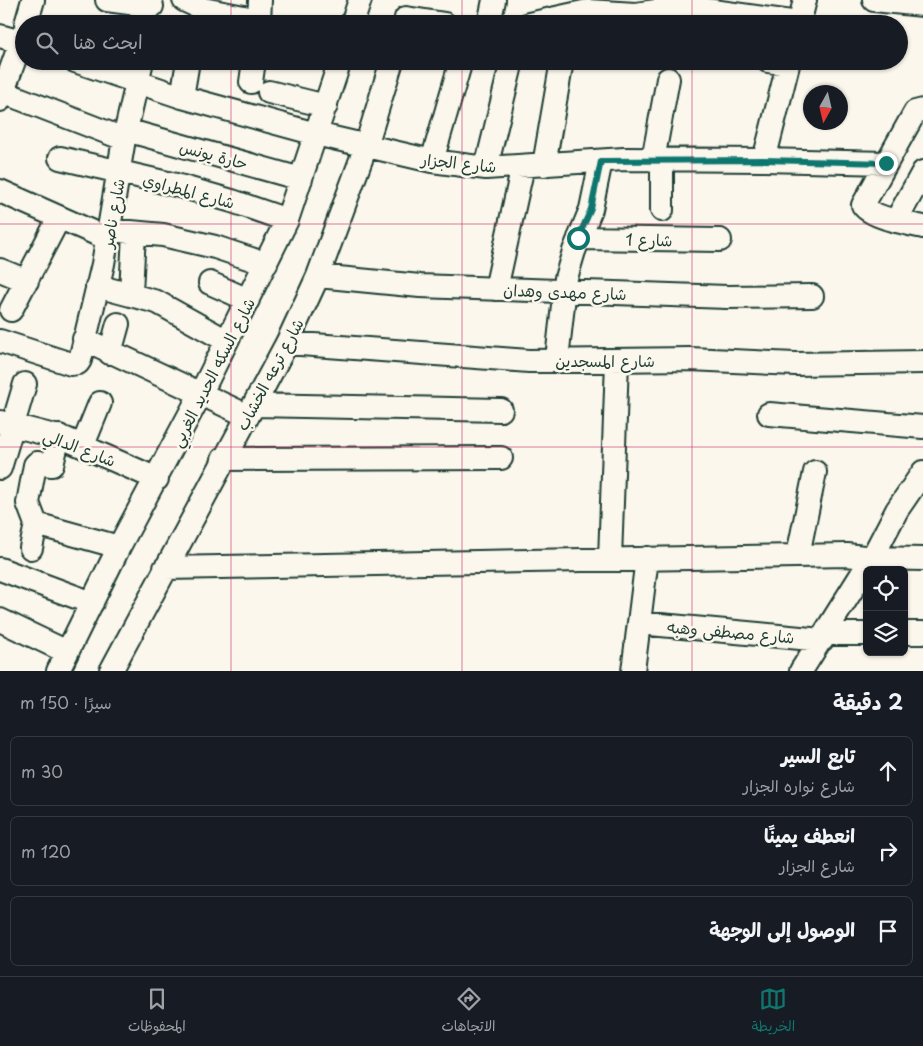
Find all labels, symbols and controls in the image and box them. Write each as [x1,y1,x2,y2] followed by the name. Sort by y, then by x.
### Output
[15,15,908,70] search box
[73,27,143,55] text: ابحث هنا
[33,29,61,57] icon: search
[803,85,848,130] north arrow
[177,133,251,175] street label: حارة يونس
[418,146,498,179] street label: شارع الجزار
[875,152,898,175] route end
[140,166,238,215] street label: شارع المطراوي
[94,176,131,252] street label: شارع ناصر
[567,227,590,250] route start
[625,227,673,252] street label: شارع 1
[503,277,627,306] street label: شارع مهدى وهدان
[164,293,264,453] street label: شارع السكه الحديد الغربي
[229,314,310,435] street label: شارع ترعه الخشاب
[555,348,655,373] street label: شارع المسجدين
[39,422,120,476] street label: شارع الدالي
[863,566,908,656] map controls
[863,566,908,611] button: locate
[863,611,908,656] button: layers
[666,613,796,650] street label: شارع مصطفى وهبه
[833,685,903,717] text: 2 دقيقة
[20,690,112,714] text: سيرًا · 150 m
[781,741,855,769] text: تابع السير
[874,757,902,785] icon: ahead
[21,759,63,783] text: 30 m
[743,773,855,797] text: شارع نواره الجزار
[764,821,855,849] text: انعطف يمينًا
[874,837,902,865] icon: right
[21,839,71,863] text: 120 m
[780,853,855,877] text: شارع الجزار
[709,915,855,943] text: الوصول إلى الوجهة
[874,917,902,945] icon: arrive
[128,985,186,1039] tab: المحفوظات
[441,985,496,1039] tab: الاتجاهات
[751,985,795,1039] tab: الخريطة

